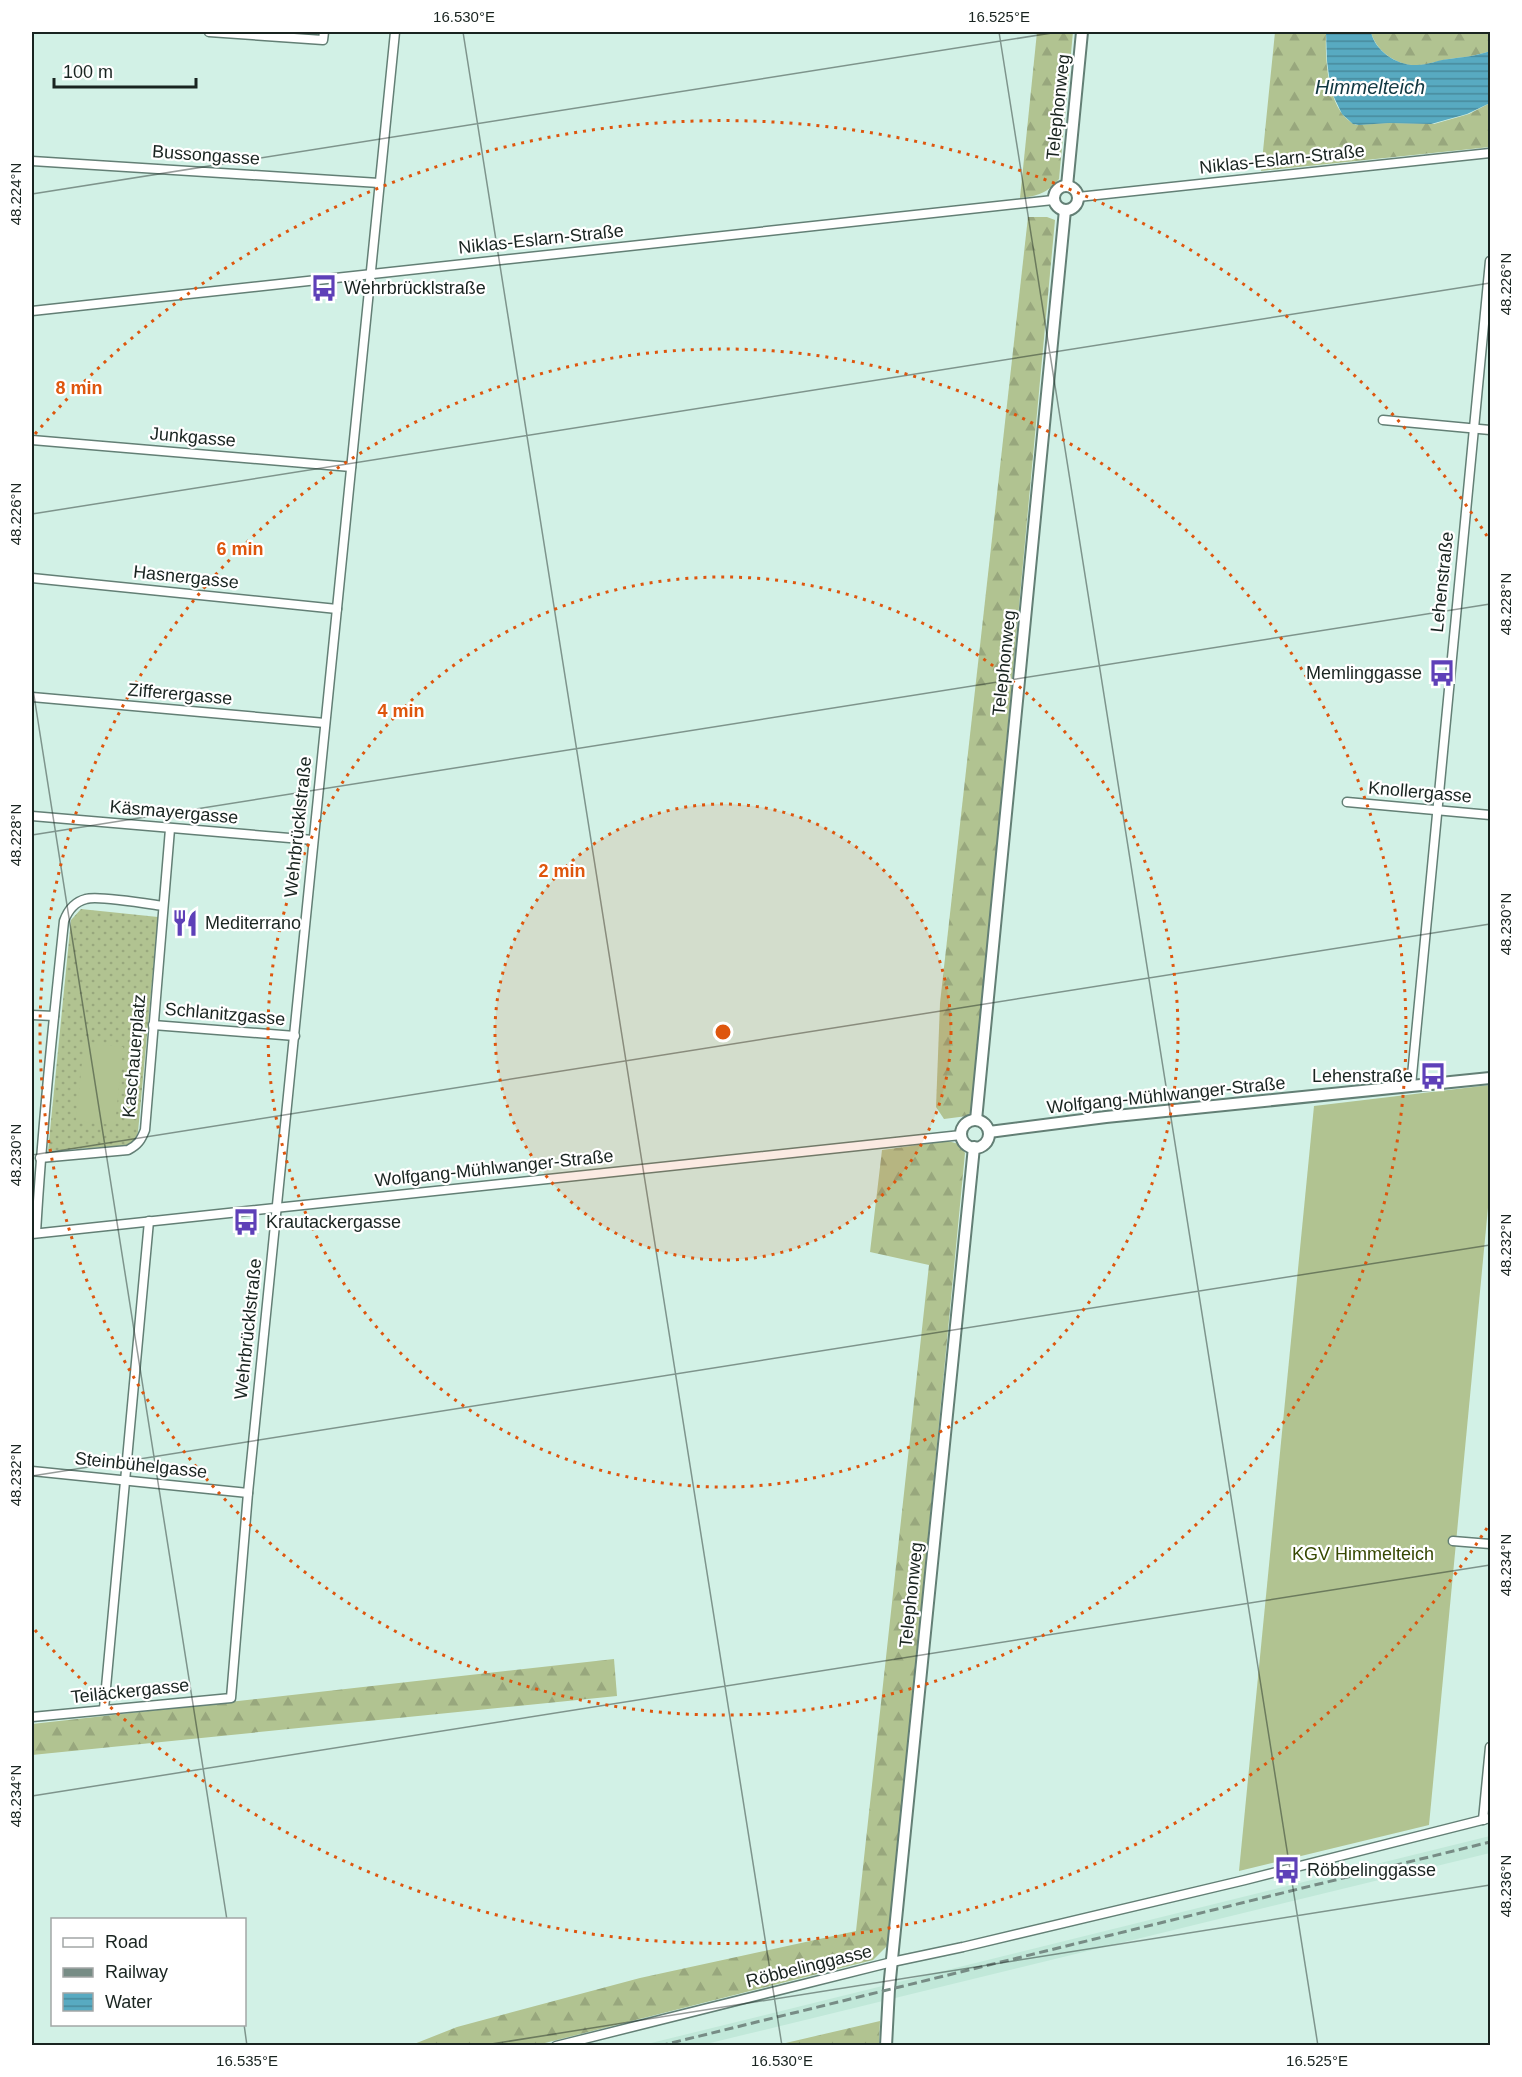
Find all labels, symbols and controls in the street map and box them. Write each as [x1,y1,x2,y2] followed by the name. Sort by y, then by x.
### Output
[433,8,495,25] text: 16.530°E
[968,8,1030,25] text: 16.525°E
[54,51,196,89] scale bar
[1043,53,1073,161] street label: Telephonweg
[63,62,113,82] text: 100 m
[1315,76,1425,98] water label: Himmelteich
[1198,140,1366,178] street label: Niklas-Eslarn-Straße
[151,141,261,169] street label: Bussongasse
[7,163,24,225] text: 48.224°N
[457,220,625,258] street label: Niklas-Eslarn-Straße
[1497,253,1514,315] text: 48.226°N
[309,273,339,303] bus stop icon: Wehrbrücklstraße
[344,278,486,298] place label: Wehrbrücklstraße
[55,378,103,398] text: 8 min
[149,423,237,451] street label: Junkgasse
[7,483,24,545] text: 48.226°N
[1427,531,1457,633] street label: Lehenstraße
[216,539,264,559] text: 6 min
[132,562,240,592] street label: Hasnergasse
[1497,573,1514,635] text: 48.228°N
[989,609,1019,717] street label: Telephonweg
[1427,658,1457,688] bus stop icon: Memlinggasse
[1306,663,1422,683] place label: Memlinggasse
[127,679,233,709] street label: Zifferergasse
[377,701,425,721] text: 4 min
[281,755,315,899] street label: Wehrbrücklstraße
[1367,778,1473,806] street label: Knollergasse
[109,796,239,828] street label: Käsmayergasse
[7,804,24,866] text: 48.228°N
[538,861,586,881] text: 2 min
[1497,893,1514,955] text: 48.230°N
[170,908,200,938] restaurant icon: Mediterrano
[205,913,301,933] place label: Mediterrano
[119,993,149,1119] street label: Kaschauerplatz
[164,999,286,1029] street label: Schlanitzgasse
[713,1022,733,1042] centre of rings
[1418,1061,1448,1091] bus stop icon: Lehenstraße
[1312,1066,1413,1086] place label: Lehenstraße
[1046,1073,1286,1117] street label: Wolfgang-Mühlwanger-Straße
[7,1124,24,1186] text: 48.230°N
[374,1146,614,1190] street label: Wolfgang-Mühlwanger-Straße
[231,1207,261,1237] bus stop icon: Krautackergasse
[266,1212,401,1232] place label: Krautackergasse
[1497,1214,1514,1276] text: 48.232°N
[231,1257,265,1401] street label: Wehrbrücklstraße
[7,1444,24,1506] text: 48.232°N
[74,1448,208,1482] street label: Steinbühelgasse
[1497,1534,1514,1596] text: 48.234°N
[896,1541,926,1649] street label: Telephonweg
[1292,1544,1434,1564] park label: KGV Himmelteich
[70,1675,190,1707] street label: Teiläckergasse
[7,1765,24,1827] text: 48.234°N
[1272,1855,1302,1885] bus stop icon: Röbbelinggasse
[1497,1855,1514,1917] text: 48.236°N
[1307,1860,1436,1880] place label: Röbbelinggasse
[51,1918,246,2026] legend
[105,1932,148,1952] text: Road
[744,1941,874,1991] street label: Röbbelinggasse
[105,1962,168,1982] text: Railway
[105,1992,152,2012] text: Water
[216,2052,278,2069] text: 16.535°E
[751,2052,813,2069] text: 16.530°E
[1286,2052,1348,2069] text: 16.525°E

